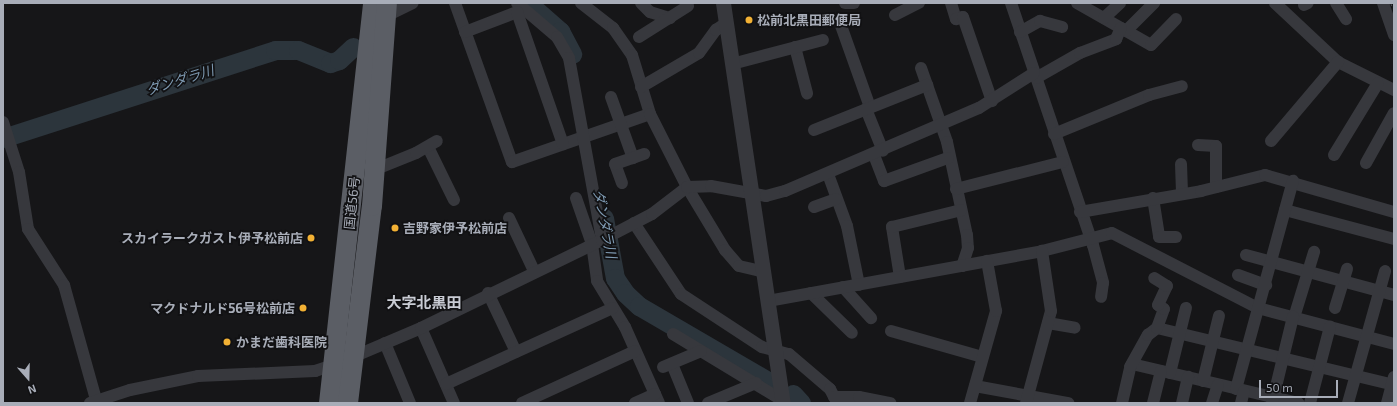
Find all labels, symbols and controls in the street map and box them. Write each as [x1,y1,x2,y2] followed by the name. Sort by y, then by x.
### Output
[757,12,861,28] place label: 松前北黒田郵便局
[744,15,754,25] marker: 松前北黒田郵便局
[144,62,216,98] water label: ダンダラ川
[341,176,363,230] street label: 国道56号
[590,188,620,260] water label: ダンダラ川
[403,220,507,236] place label: 吉野家伊予松前店
[390,223,400,233] marker: 吉野家伊予松前店
[121,230,303,246] place label: スカイラークガスト伊予松前店
[306,233,316,243] marker: スカイラークガスト伊予松前店
[387,294,461,312] district label: 大字北黒田
[150,300,295,316] place label: マクドナルド56号松前店
[298,303,308,313] marker: マクドナルド56号松前店
[236,334,327,350] place label: かまだ歯科医院
[221,336,233,348] marker: かまだ歯科医院
[8,358,48,398] north arrow
[1261,372,1340,398] scale bar
[1266,380,1293,394] text: 50 m
[26,382,38,397] text: N

